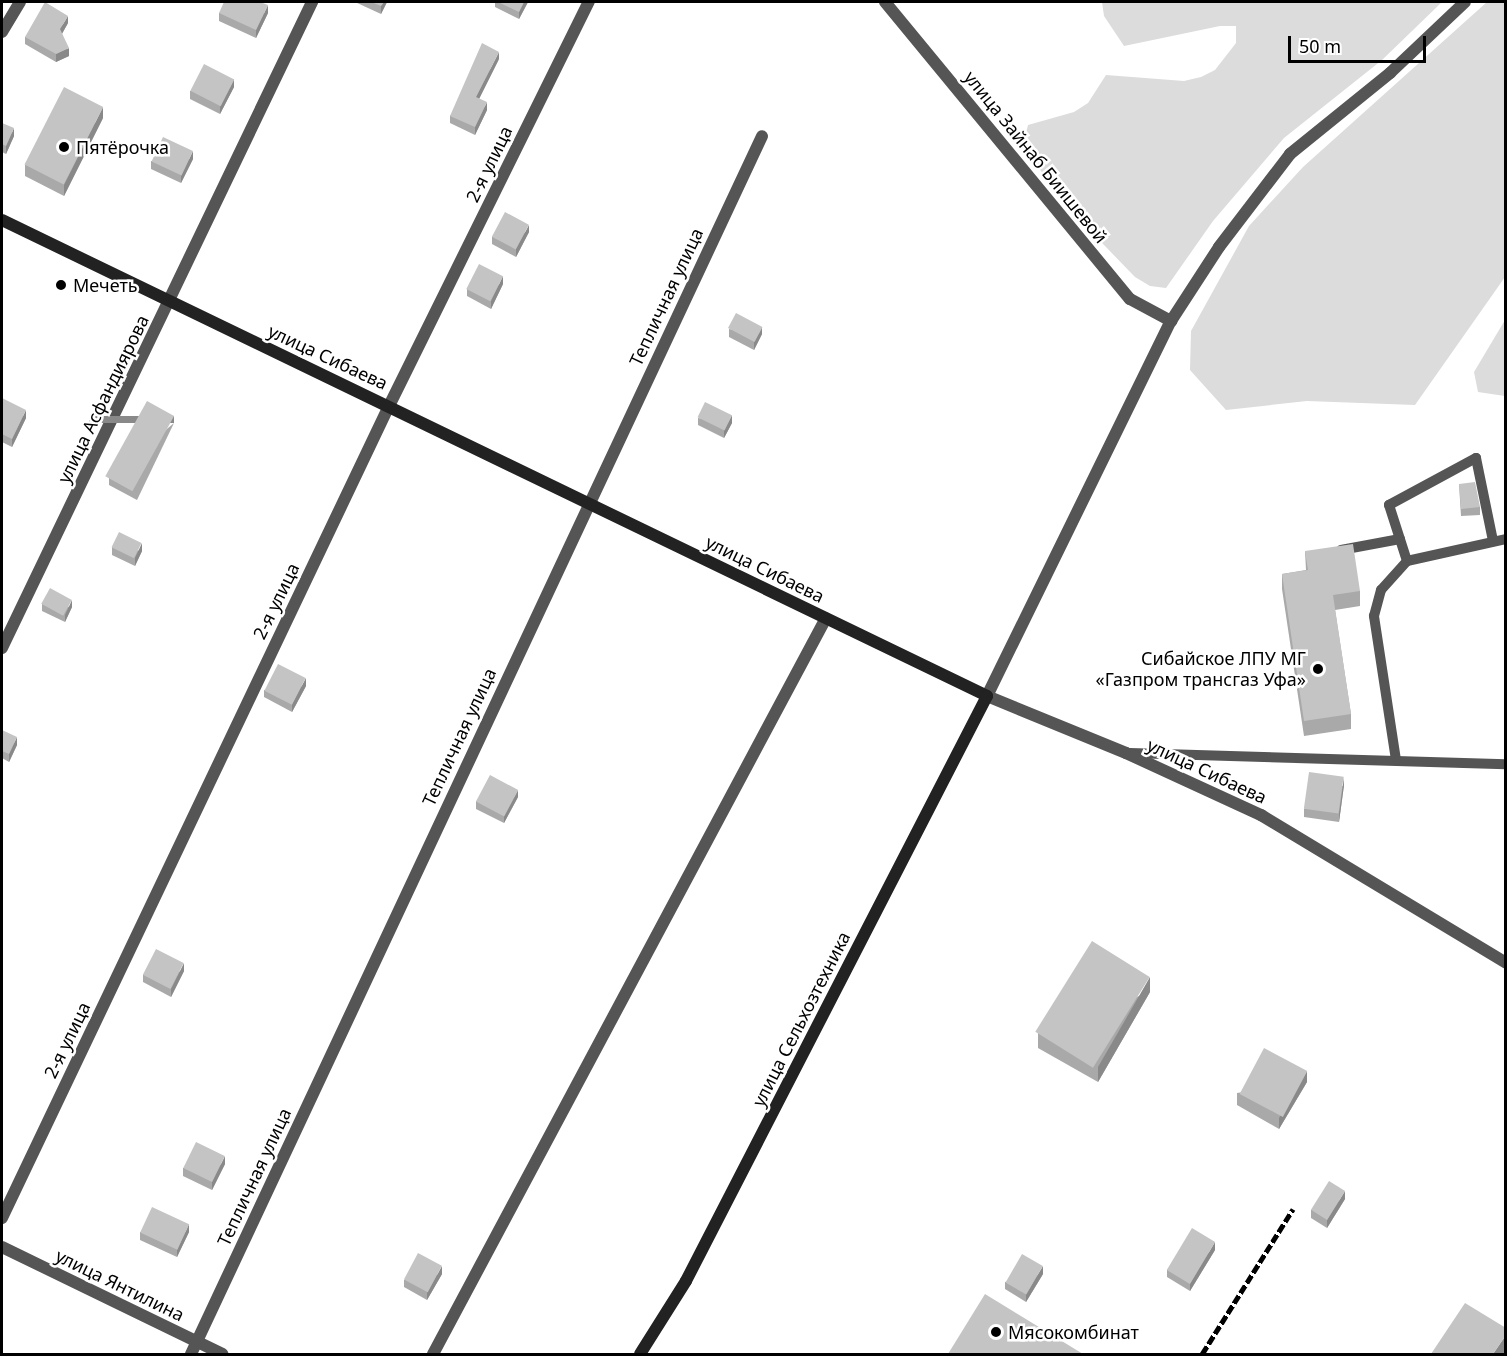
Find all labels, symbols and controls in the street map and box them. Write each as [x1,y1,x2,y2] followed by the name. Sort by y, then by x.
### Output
[1291,24,1429,62] scale bar
[1299,34,1341,58] text: 50 m
[960,67,1112,247] street label: улица Зайнаб Биишевой
[461,122,517,206] street label: 2-я улица
[76,136,169,158] place label: Пятёрочка
[57,140,71,154] marker: Пятёрочка
[625,225,707,369] street label: Тепличная улица
[73,274,138,296] place label: Мечеть
[54,278,68,292] marker: Мечеть
[53,311,153,487] street label: улица Асфандиярова
[265,320,391,394] street label: улица Сибаева
[702,531,828,607] street label: улица Сибаева
[248,559,304,643] street label: 2-я улица
[1096,648,1306,690] place label: Сибайское ЛПУ МГ «Газпром трансгаз Уфа»
[1311,662,1325,676] marker: Сибайское ЛПУ МГ «Газпром трансгаз Уфа»
[418,665,500,809] street label: Тепличная улица
[1144,734,1270,808] street label: улица Сибаева
[747,928,855,1110] street label: улица Сельхозтехника
[39,998,95,1082] street label: 2-я улица
[213,1105,295,1249] street label: Тепличная улица
[52,1244,188,1326] street label: улица Янтилина
[1008,1321,1139,1343] place label: Мясокомбинат
[989,1325,1003,1339] marker: Мясокомбинат

